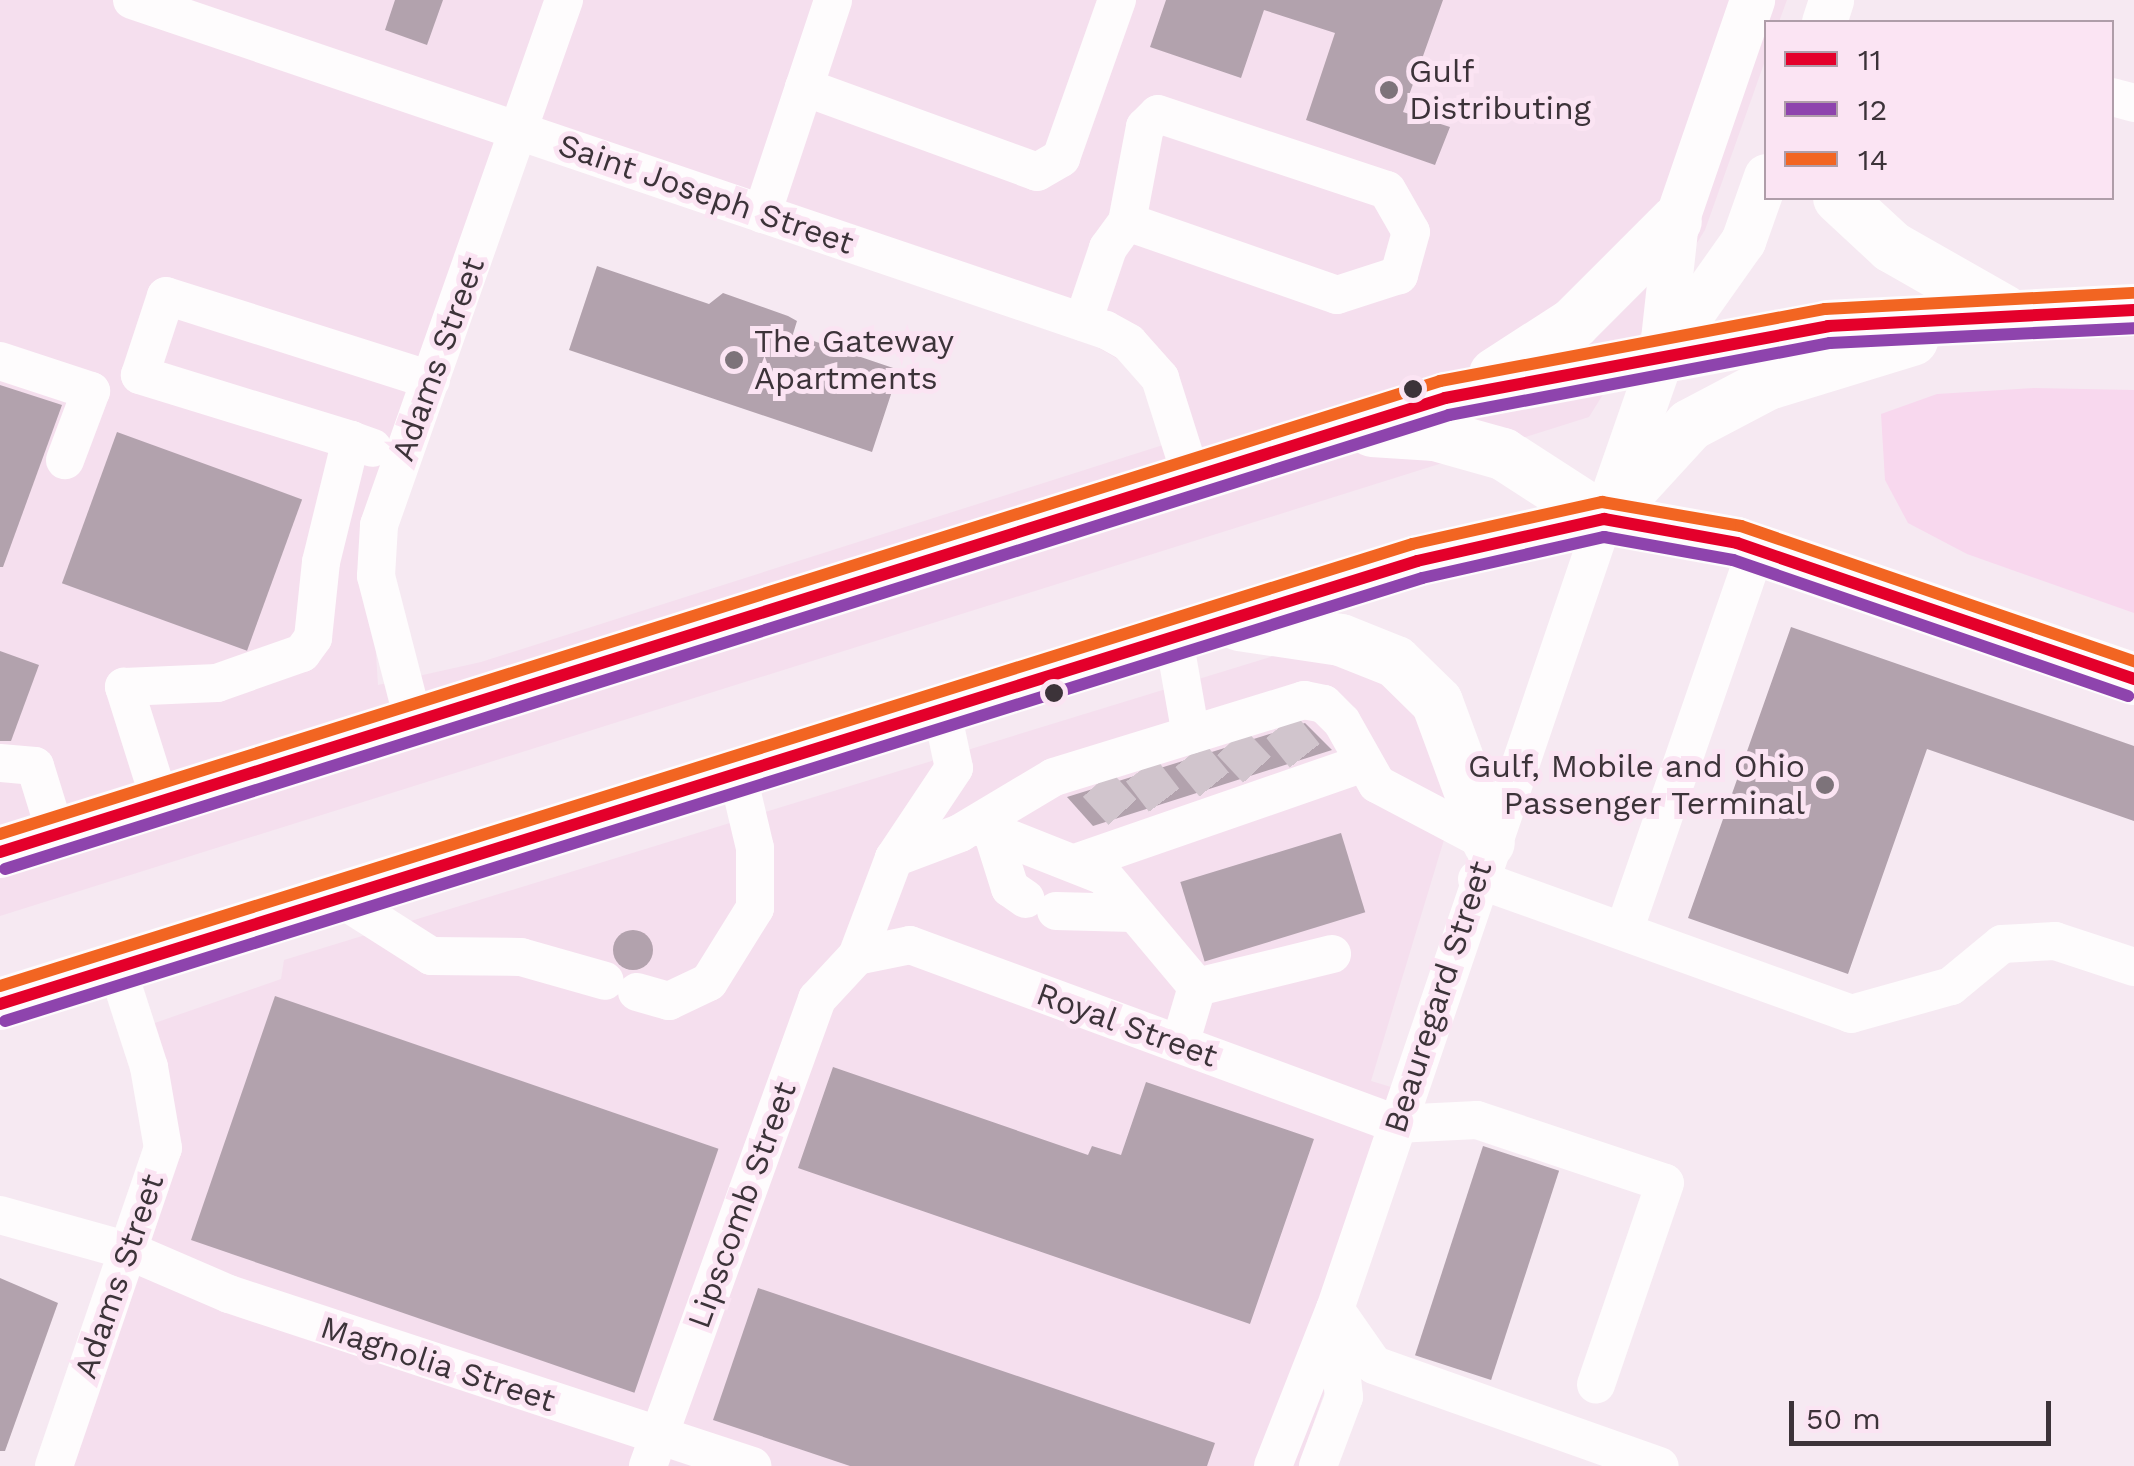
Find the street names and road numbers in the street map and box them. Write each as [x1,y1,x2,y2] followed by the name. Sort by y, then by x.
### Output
[553,125,859,263] street label: Saint Joseph Street
[383,252,493,466] street label: Adams Street
[1376,856,1500,1138] street label: Beauregard Street
[1031,974,1223,1076] street label: Royal Street
[680,1077,804,1333] street label: Lipscomb Street
[66,1169,172,1383] street label: Adams Street
[316,1308,560,1420] street label: Magnolia Street

